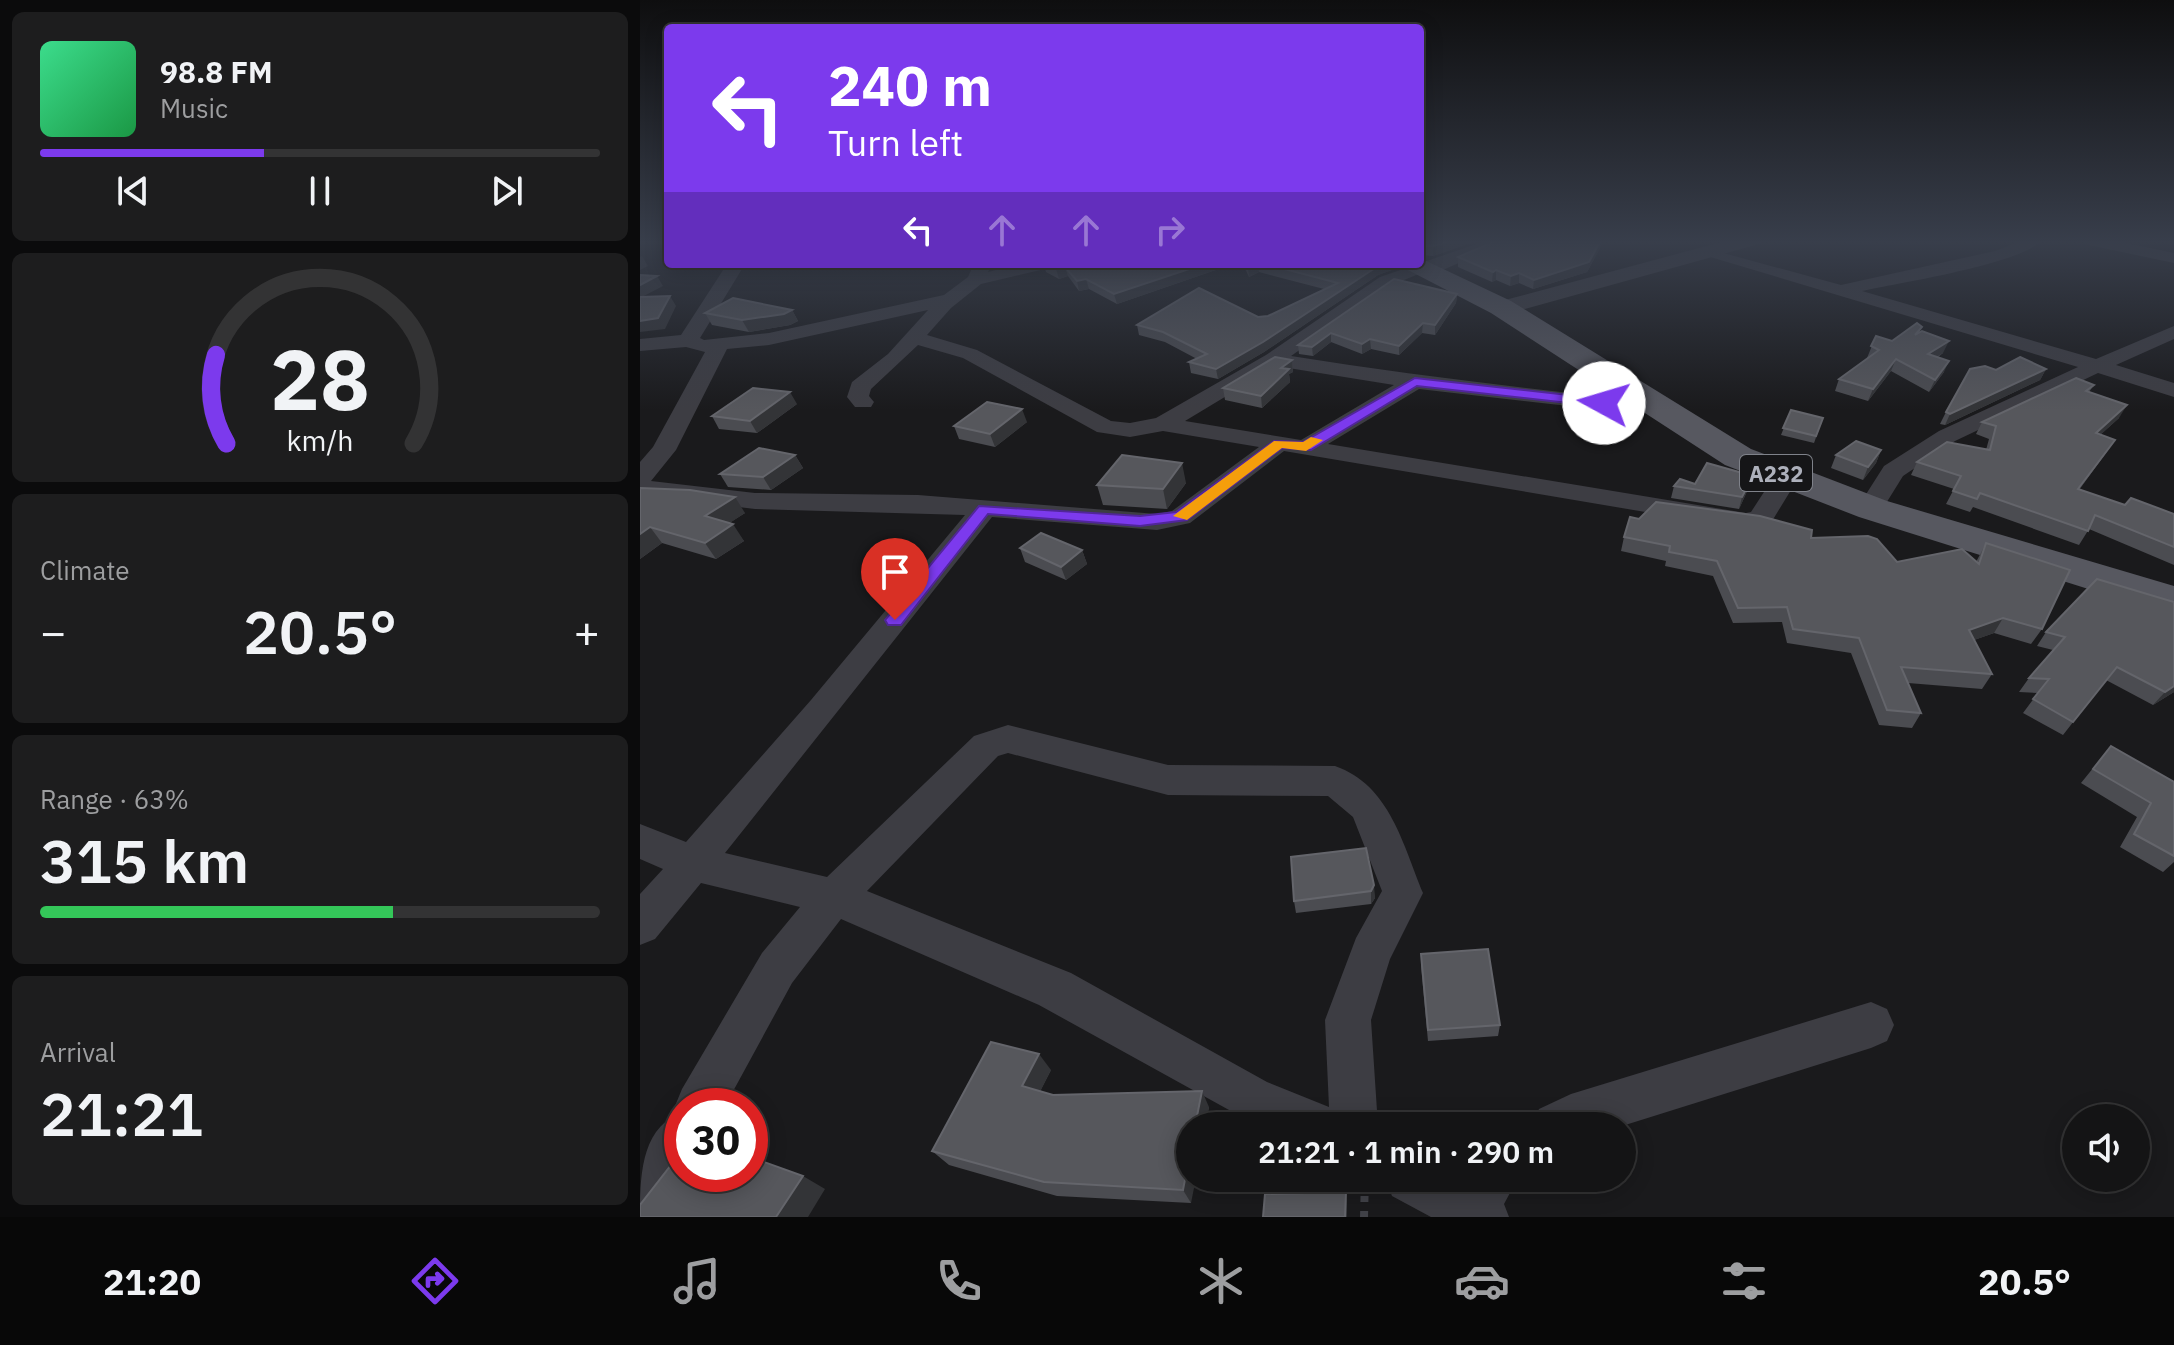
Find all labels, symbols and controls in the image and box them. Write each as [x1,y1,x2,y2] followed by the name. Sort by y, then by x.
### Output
[828,49,992,121] text: 240 m
[160,52,273,91] text: 98.8 FM
[696,56,800,160] icon: left
[160,91,228,125] text: Music
[828,119,963,166] text: Turn left
[111,169,155,213] icon: previous
[298,169,342,213] icon: pause
[485,169,529,213] icon: next
[896,208,940,252] icon: left
[980,208,1024,252] icon: ahead
[1064,208,1108,252] icon: ahead
[1148,208,1192,252] icon: right
[270,324,370,432] text: 28
[1562,361,1646,445] position arrow
[286,422,354,459] text: km/h
[1740,455,1812,491] road number: A232
[861,538,929,620] pin
[873,550,917,594] icon: arrive
[40,553,130,587] text: Climate
[243,592,397,671] text: 20.5°
[40,603,66,660] text: −
[574,603,600,660] text: +
[40,782,189,816] text: Range · 63%
[40,821,249,900] text: 315 km
[40,1035,116,1069] text: Arrival
[40,1074,203,1153] text: 21:21
[664,1088,768,1192] speed limit sign: 30
[2062,1104,2150,1192] map controls
[2062,1104,2150,1192] button: sound
[1258,1132,1554,1171] text: 21:21 · 1 min · 290 m
[407,1253,463,1309] icon: directions
[669,1253,725,1309] icon: music
[931,1253,987,1309] icon: phone
[1193,1253,1249,1309] icon: climate
[1454,1253,1510,1309] icon: car
[1716,1253,1772,1309] icon: filters
[103,1258,201,1305] text: 21:20
[1978,1258,2071,1305] text: 20.5°

